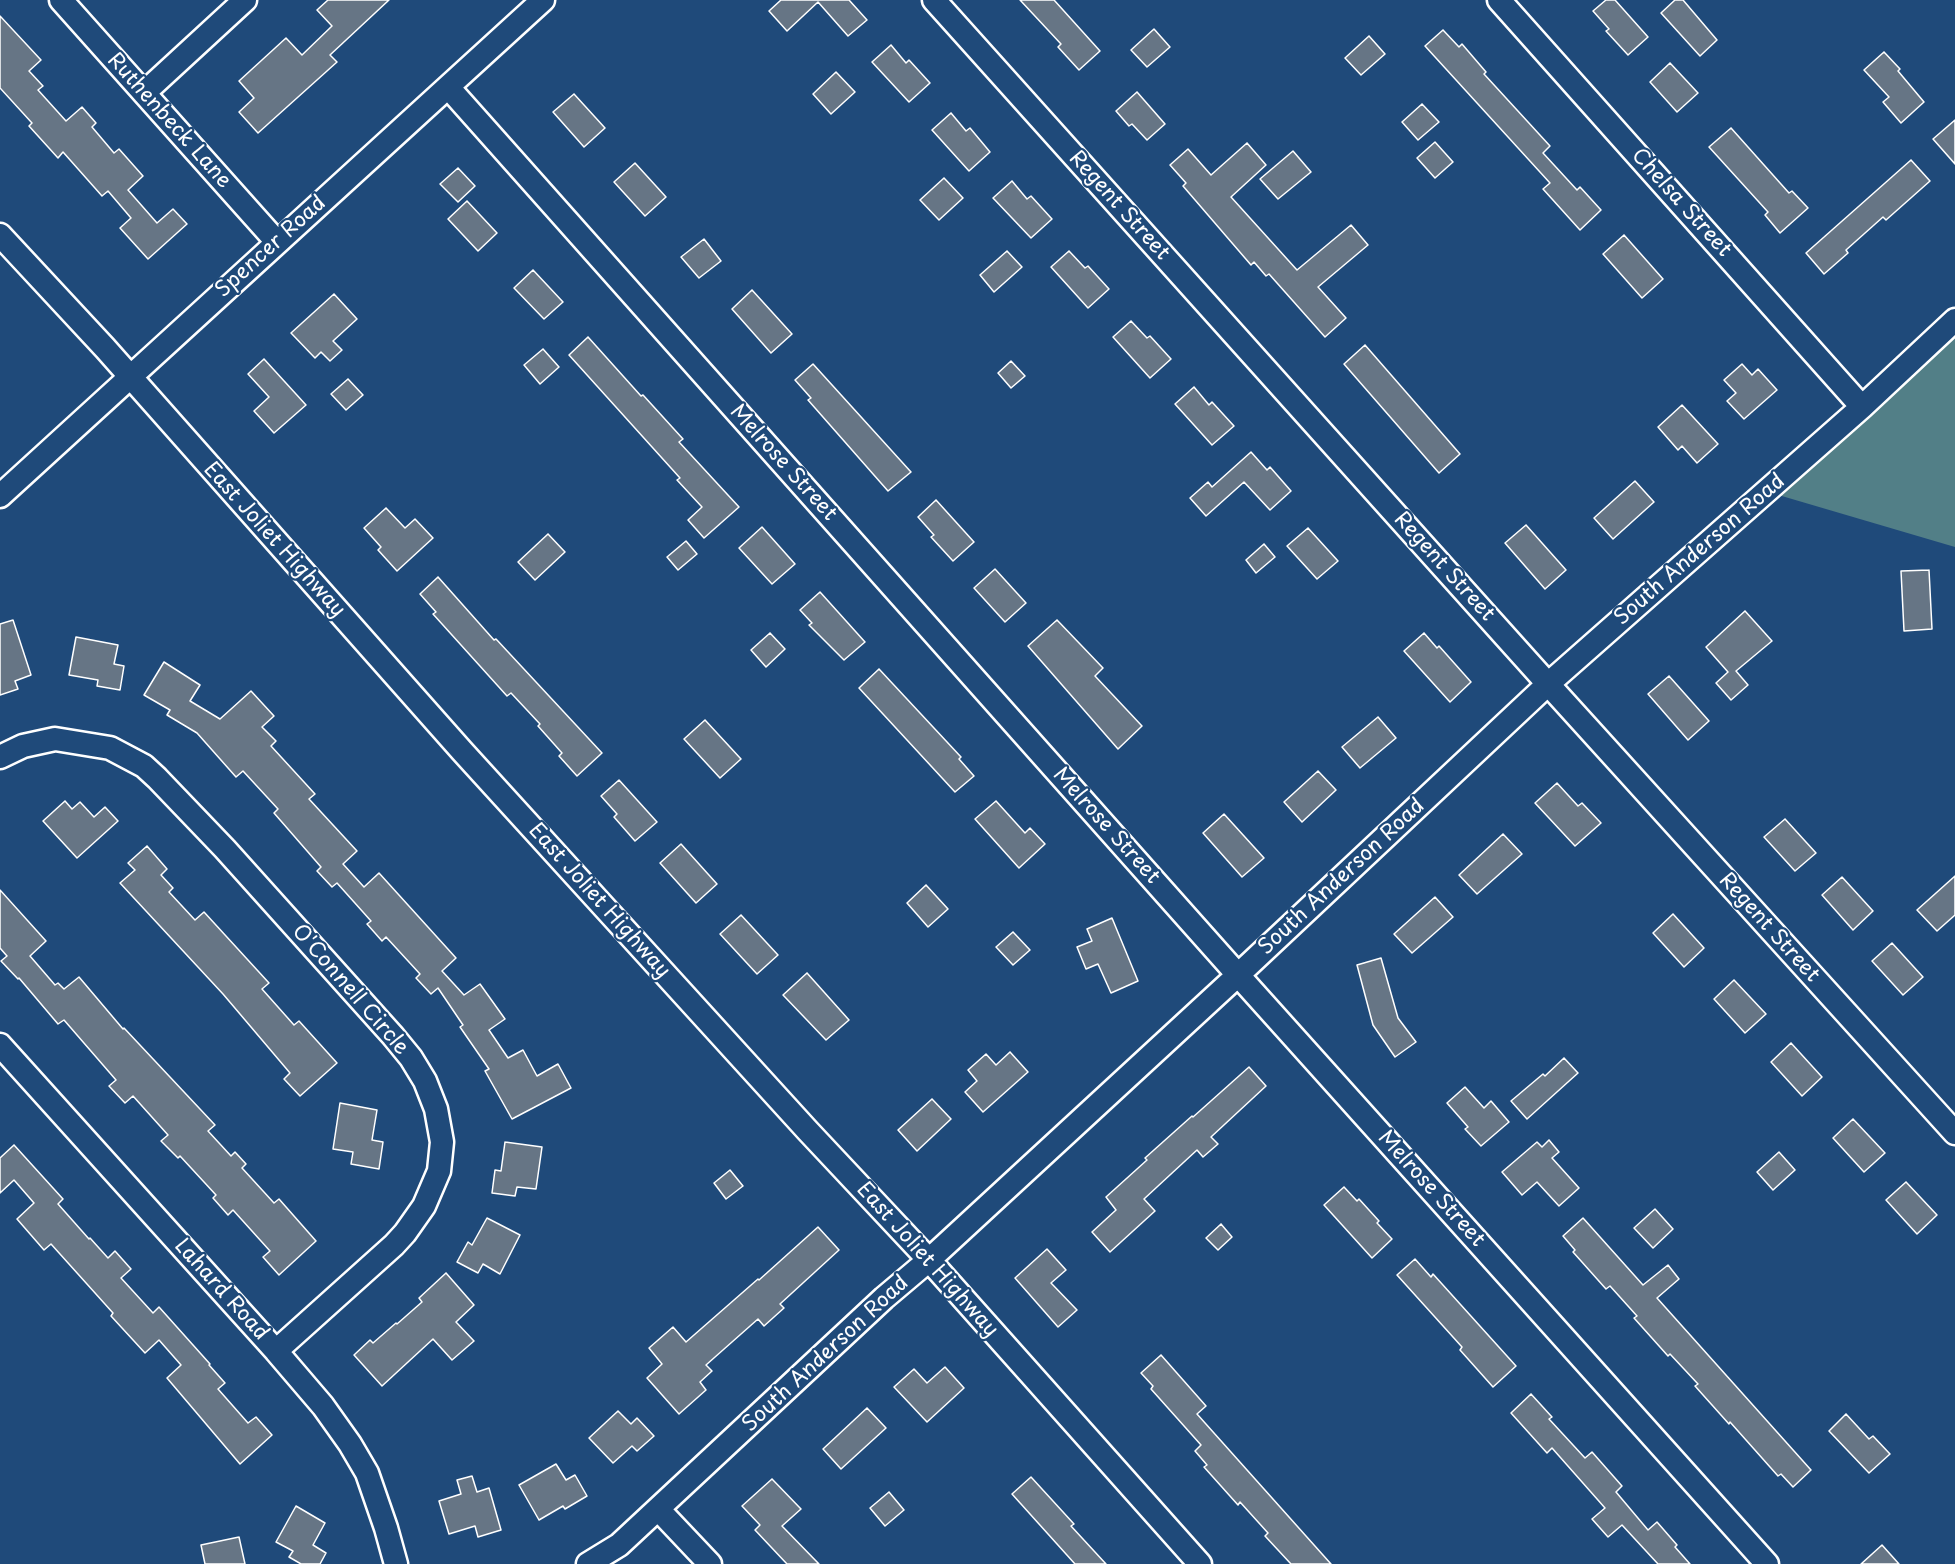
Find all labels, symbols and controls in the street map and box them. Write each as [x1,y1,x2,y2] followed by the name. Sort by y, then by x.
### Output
[102,48,236,194] street label: Ruthenbeck Lane
[1626,143,1736,263] street label: Chelsa Street
[1063,146,1175,266] street label: Regent Street
[211,191,331,303] street label: Spencer Road
[724,400,842,526] street label: Melrose Street
[198,457,350,623] street label: East Joliet Highway
[1610,469,1790,631] street label: South Anderson Road
[1388,507,1500,627] street label: Regent Street
[1047,763,1165,889] street label: Melrose Street
[1254,794,1430,960] street label: South Anderson Road
[523,818,675,984] street label: East Joliet Highway
[1713,868,1825,988] street label: Regent Street
[286,919,414,1061] street label: O'Connell Circle
[1372,1126,1490,1252] street label: Melrose Street
[851,1177,1003,1343] street label: East Joliet Highway
[169,1234,273,1346] street label: Lahard Road
[738,1271,914,1437] street label: South Anderson Road

